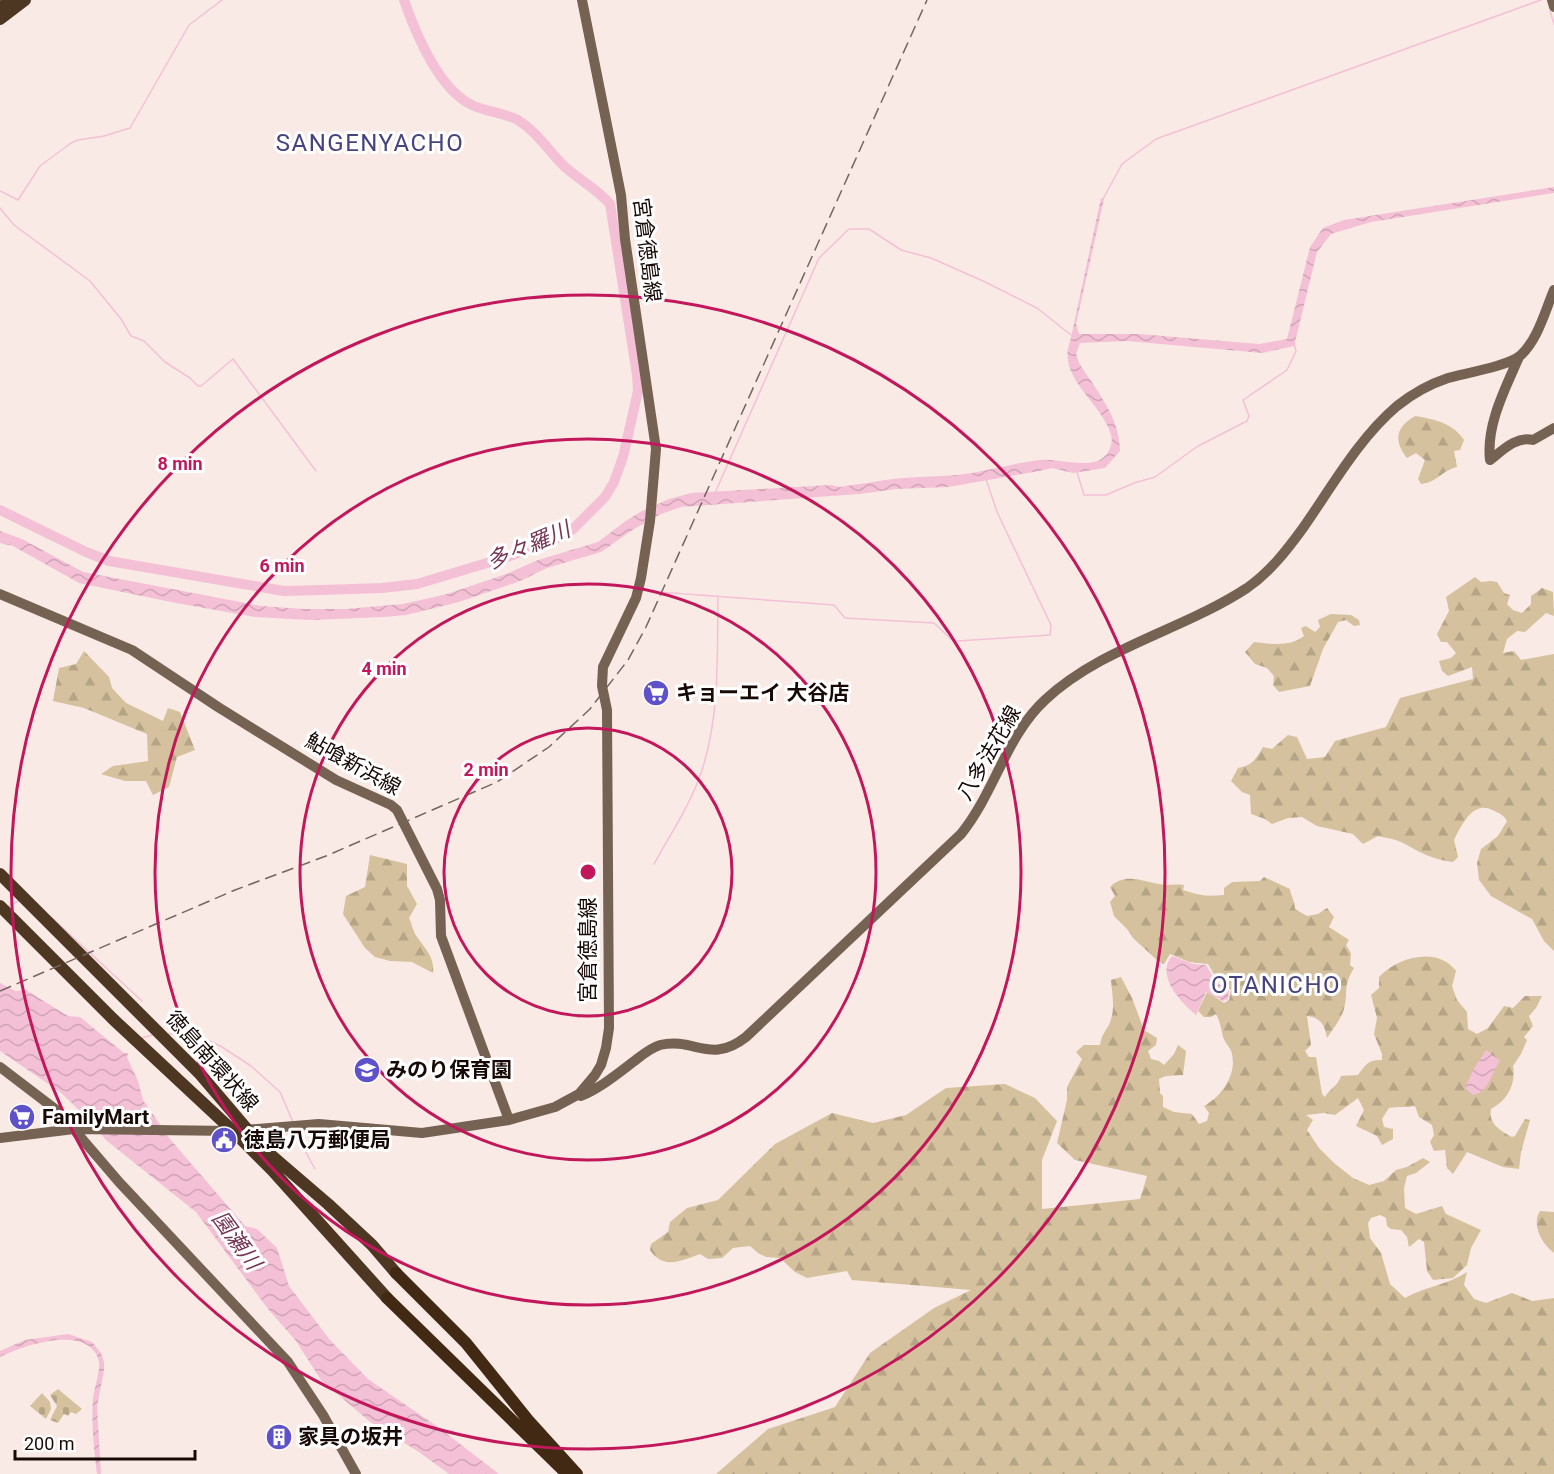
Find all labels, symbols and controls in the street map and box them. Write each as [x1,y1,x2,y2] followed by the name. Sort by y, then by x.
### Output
[276,129,464,157] district label: SANGENYACHO
[629,196,665,304] street label: 宮倉徳島線
[157,453,203,474] text: 8 min
[483,516,575,574] water label: 多々羅川
[259,555,305,576] text: 6 min
[361,658,407,679] text: 4 min
[641,678,671,708] supermarket icon: キョーエイ 大谷店
[676,681,849,705] place label: キョーエイ 大谷店
[952,702,1026,804] street label: 八多法花線
[301,728,405,800] street label: 鮎喰新浜線
[463,759,509,780] text: 2 min
[578,862,598,882] centre of rings
[576,898,600,1003] street label: 宮倉徳島線
[1211,971,1341,999] district label: OTANICHO
[161,1006,263,1116] street label: 徳島南環状線
[352,1055,382,1085] school or university icon: みのり保育園
[386,1058,512,1082] place label: みのり保育園
[7,1102,37,1132] supermarket icon: FamilyMart
[42,1105,149,1129] place label: FamilyMart
[209,1125,239,1155] public building icon: 徳島八万郵便局
[244,1128,391,1152] place label: 徳島八万郵便局
[207,1206,267,1276] water label: 園瀬川
[264,1422,294,1452] building icon: 家具の坂井
[15,1423,195,1461] scale bar
[298,1425,403,1449] place label: 家具の坂井
[24,1433,75,1454] text: 200 m

